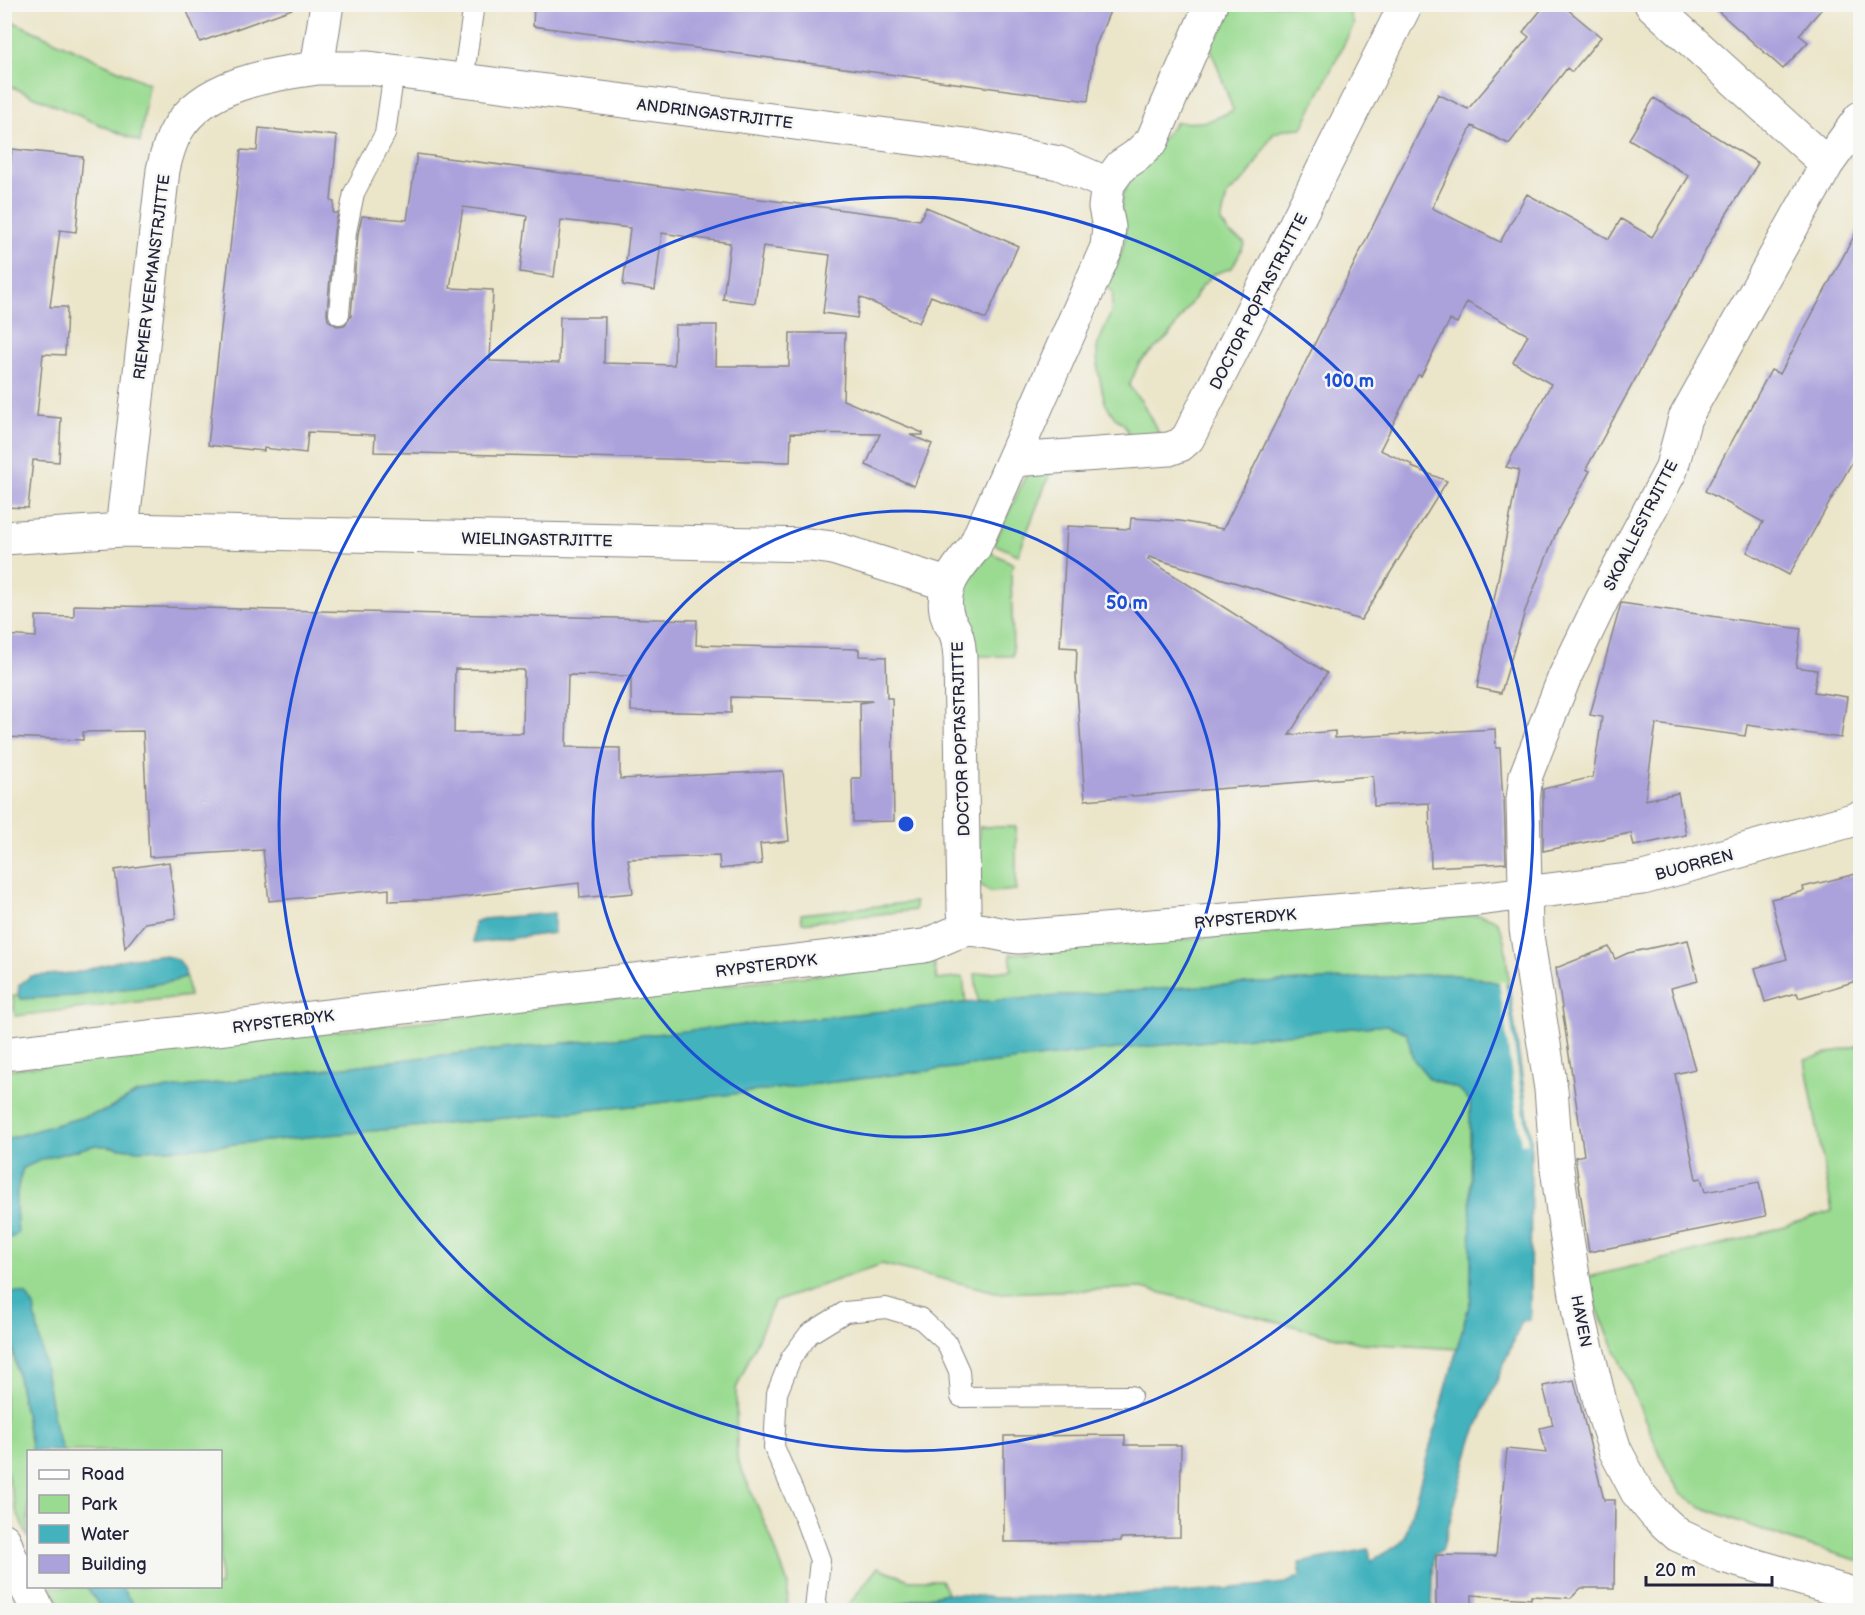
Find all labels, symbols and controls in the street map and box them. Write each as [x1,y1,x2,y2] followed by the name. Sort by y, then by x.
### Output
[636,95,794,133] street label: ANDRINGASTRJITTE
[130,173,175,381] street label: RIEMER VEEMANSTRJITTE
[1207,210,1312,393] street label: DOCTOR POPTASTRJITTE
[1324,371,1374,392] text: 100 m
[1600,457,1682,594] street label: SKOALLESTRJITTE
[461,530,613,551] street label: WIELINGASTRJITTE
[1106,593,1148,614] text: 50 m
[949,641,974,837] street label: DOCTOR POPTASTRJITTE
[896,814,916,834] centre of rings
[1653,846,1736,885] street label: BUORREN
[1193,906,1298,933] street label: RYPSTERDYK
[714,951,819,982] street label: RYPSTERDYK
[231,1007,336,1038] street label: RYPSTERDYK
[1566,1294,1595,1349] street label: HAVEN
[27,1450,222,1588] legend
[81,1464,125,1485] text: Road
[81,1494,117,1515] text: Park
[81,1524,129,1545] text: Water
[1646,1549,1772,1587] scale bar
[81,1554,147,1575] text: Building
[1655,1560,1696,1581] text: 20 m

